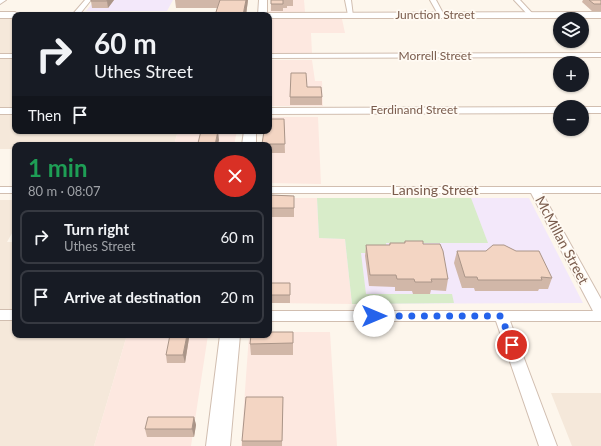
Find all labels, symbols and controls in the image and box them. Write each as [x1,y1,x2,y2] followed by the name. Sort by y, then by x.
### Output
[395,7,475,22] street label: Junction Street
[553,12,589,136] map controls
[553,12,589,48] button: layers
[94,26,157,60] text: 60 m
[28,28,80,80] icon: right
[399,48,472,63] street label: Morrell Street
[553,56,589,92] button: +
[94,60,193,82] text: Uthes Street
[553,100,589,136] button: −
[370,102,458,117] street label: Ferdinand Street
[69,104,91,126] icon: arrive
[28,106,61,124] text: Then
[28,153,88,182] text: 1 min
[214,155,256,197] button: close
[392,181,478,198] street label: Lansing Street
[28,183,101,199] text: 80 m · 08:07
[532,193,593,287] street label: McMillan Street
[64,220,129,238] text: Turn right
[30,226,52,248] icon: right
[220,228,254,246] text: 60 m
[64,238,135,254] text: Uthes Street
[30,286,52,308] icon: arrive
[64,288,201,306] text: Arrive at destination
[220,288,254,306] text: 20 m
[353,295,395,337] position arrow
[495,328,529,362] pin
[501,334,523,356] icon: arrive

